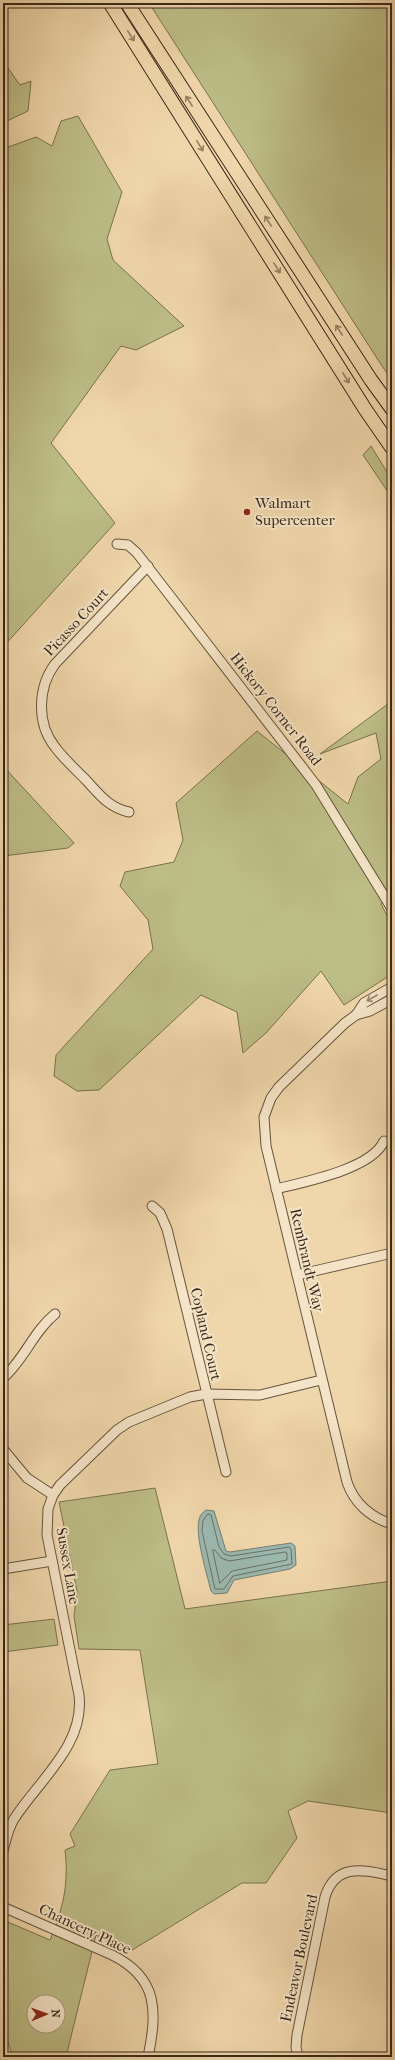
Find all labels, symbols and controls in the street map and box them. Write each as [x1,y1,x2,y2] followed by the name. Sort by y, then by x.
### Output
[128,30,136,42] one-way arrow
[185,95,194,106] one-way arrow
[195,141,204,152] one-way arrow
[264,216,272,227] one-way arrow
[273,262,281,274] one-way arrow
[335,325,343,336] one-way arrow
[342,372,350,383] one-way arrow
[254,494,335,529] place label: Walmart Supercenter
[242,507,252,517] marker: Walmart Supercenter
[40,584,113,660] street label: Picasso Court
[226,649,326,770] street label: Hickory Corner Road
[366,995,378,1003] one-way arrow
[286,1207,328,1314] street label: Rembrandt Way
[187,1286,226,1383] street label: Copland Court
[52,1526,84,1606] street label: Sussex Lane
[277,1892,321,2023] street label: Endeavor Boulevard
[36,1900,135,1959] street label: Chancery Place
[26,1994,66,2034] north arrow
[49,2009,62,2019] text: N

